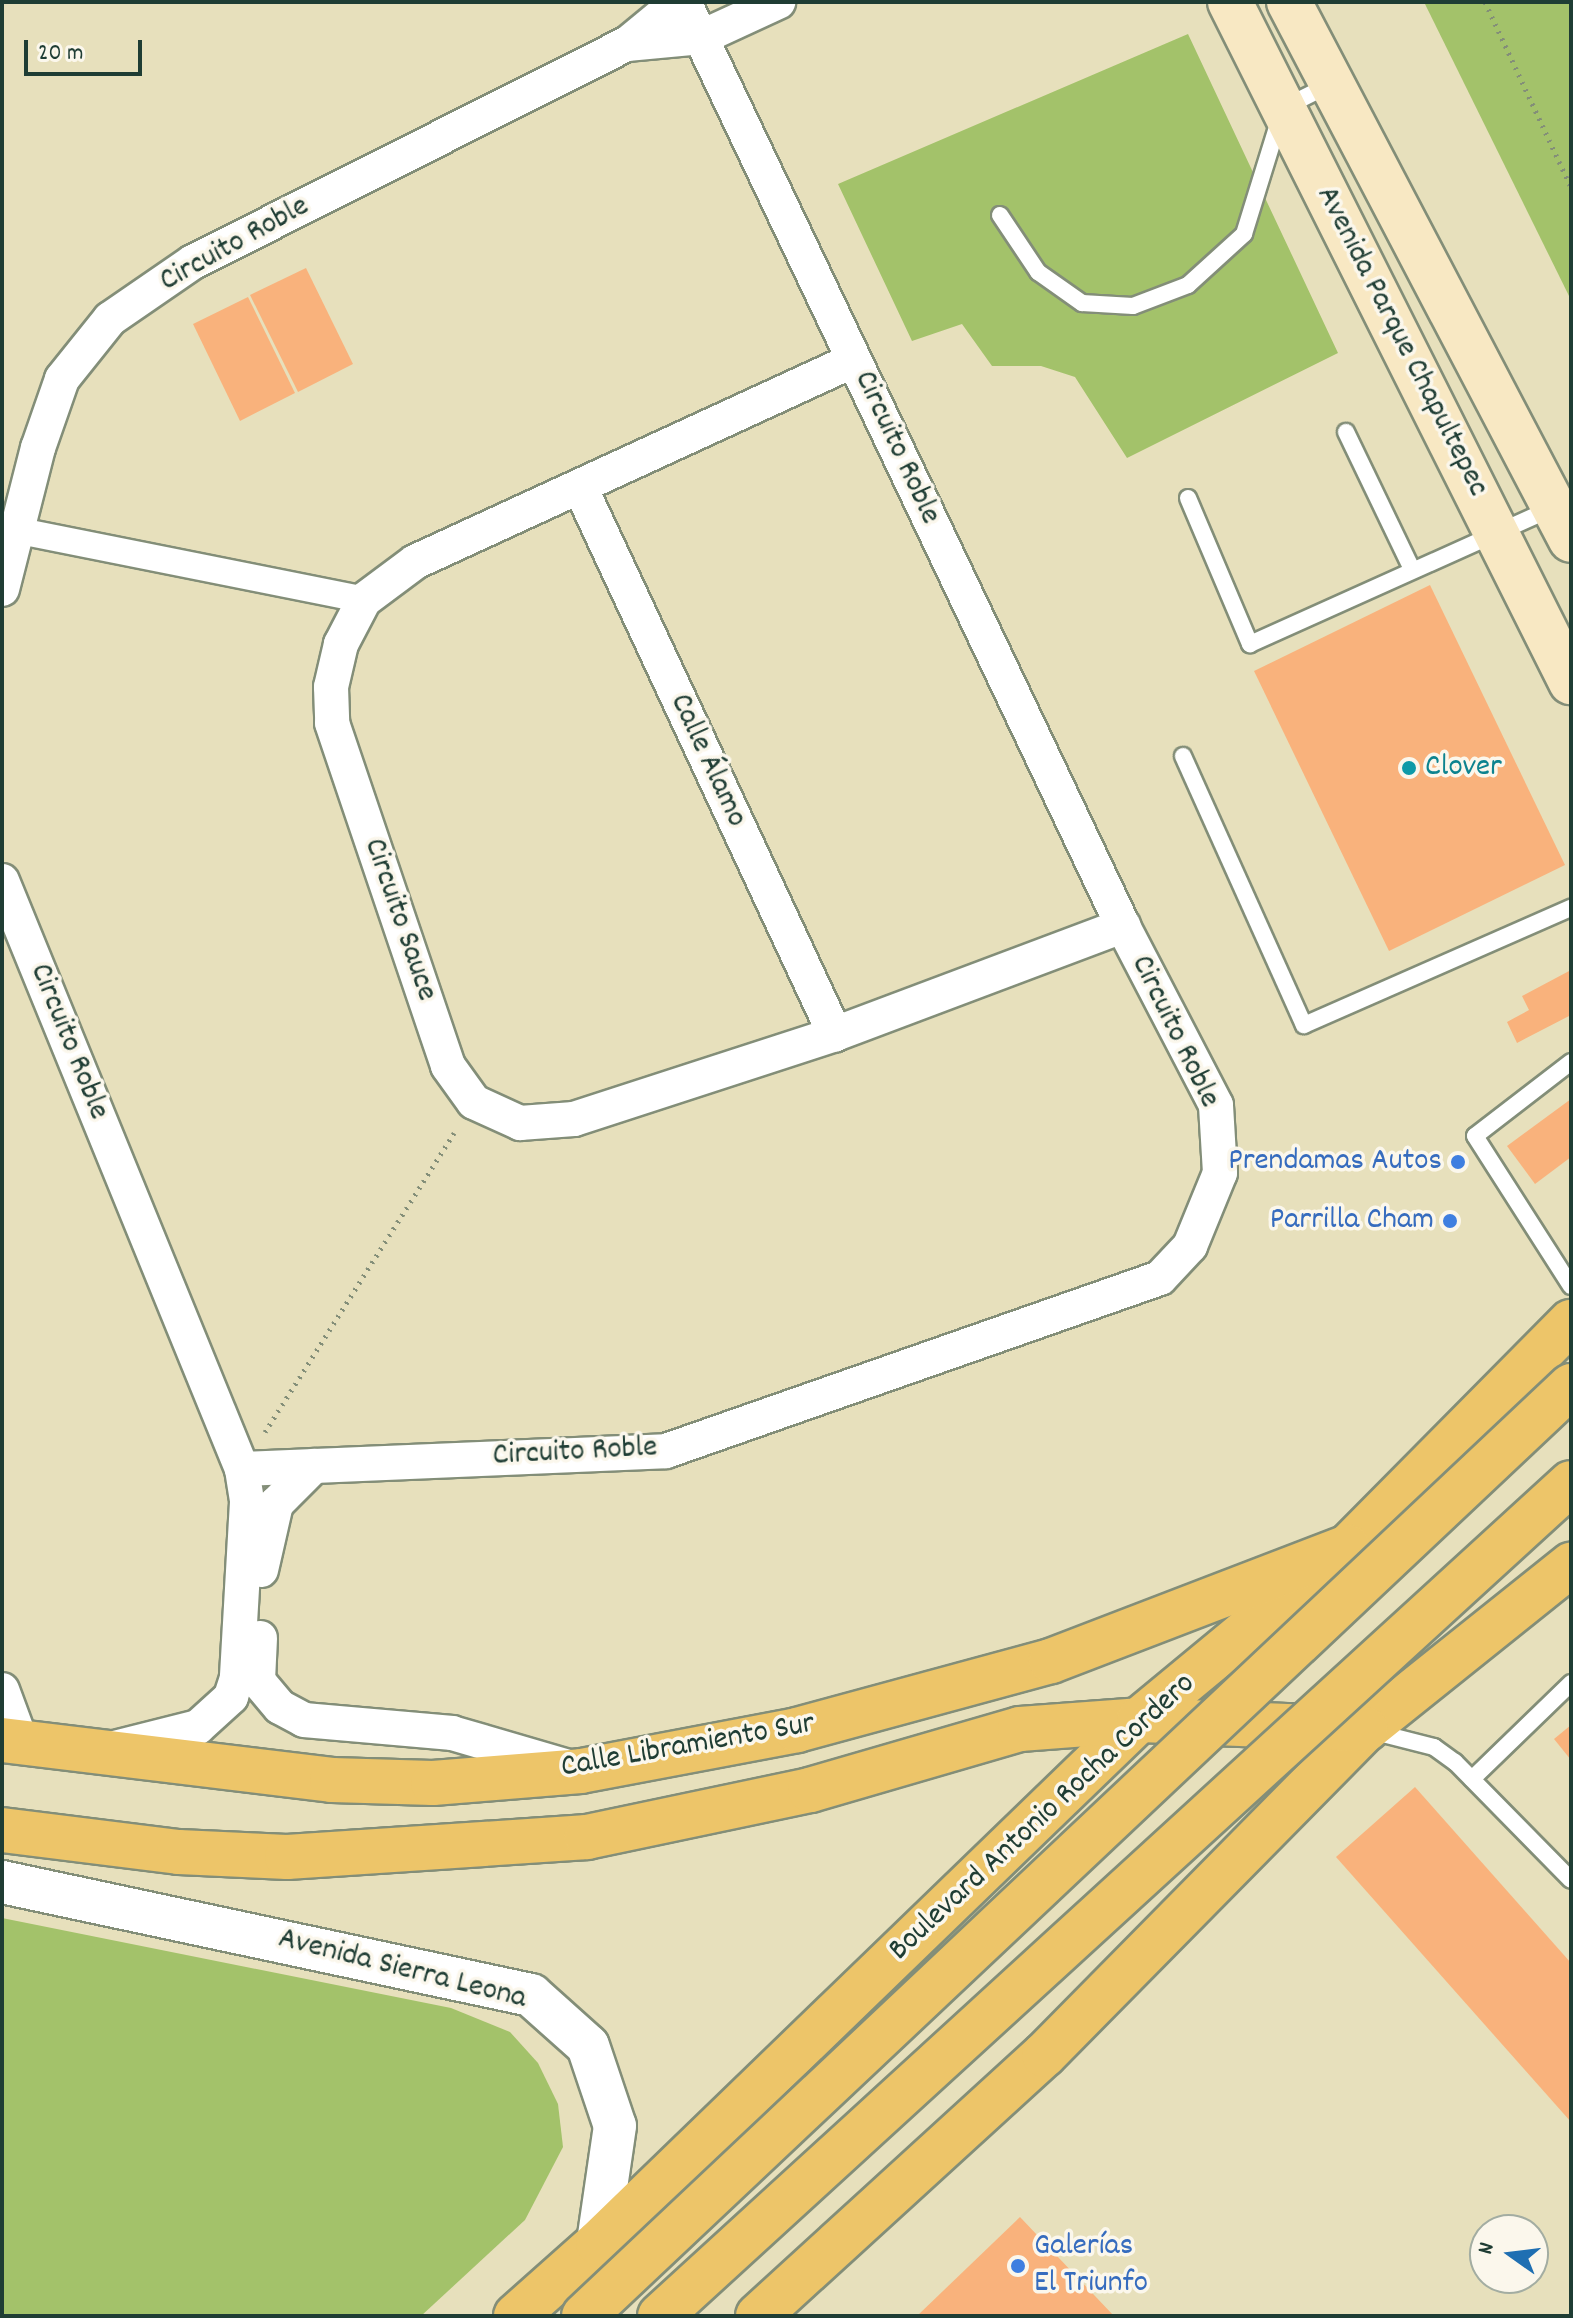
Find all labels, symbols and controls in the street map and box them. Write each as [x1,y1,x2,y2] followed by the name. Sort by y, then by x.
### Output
[28,24,146,74] scale bar
[38,37,84,71] text: 20 m
[1306,181,1496,503] street label: Avenida Parque Chapultepec
[154,188,316,302] street label: Circuito Roble
[844,365,948,531] street label: Circuito Roble
[659,688,755,834] street label: Calle Álamo
[1425,749,1502,787] place label: Clover
[1400,759,1418,777] marker: Clover
[353,834,445,1006] street label: Circuito Sauce
[1121,950,1227,1114] street label: Circuito Roble
[19,958,117,1126] street label: Circuito Roble
[1228,1143,1442,1181] place label: Prendamas Autos
[1449,1153,1467,1171] marker: Prendamas Autos
[1270,1202,1434,1240] place label: Parrilla Cham
[1441,1212,1459,1230] marker: Parrilla Cham
[492,1430,658,1476] street label: Circuito Roble
[882,1666,1204,1970] street label: Boulevard Antonio Rocha Cordero
[558,1706,818,1788] street label: Calle Libramiento Sur
[274,1921,530,2019] street label: Avenida Sierra Leona
[1469,2214,1549,2294] north arrow
[1034,2229,1148,2304] place label: Galerías El Triunfo
[1471,2240,1504,2258] text: N
[1009,2257,1027,2275] marker: Galerías El Triunfo

